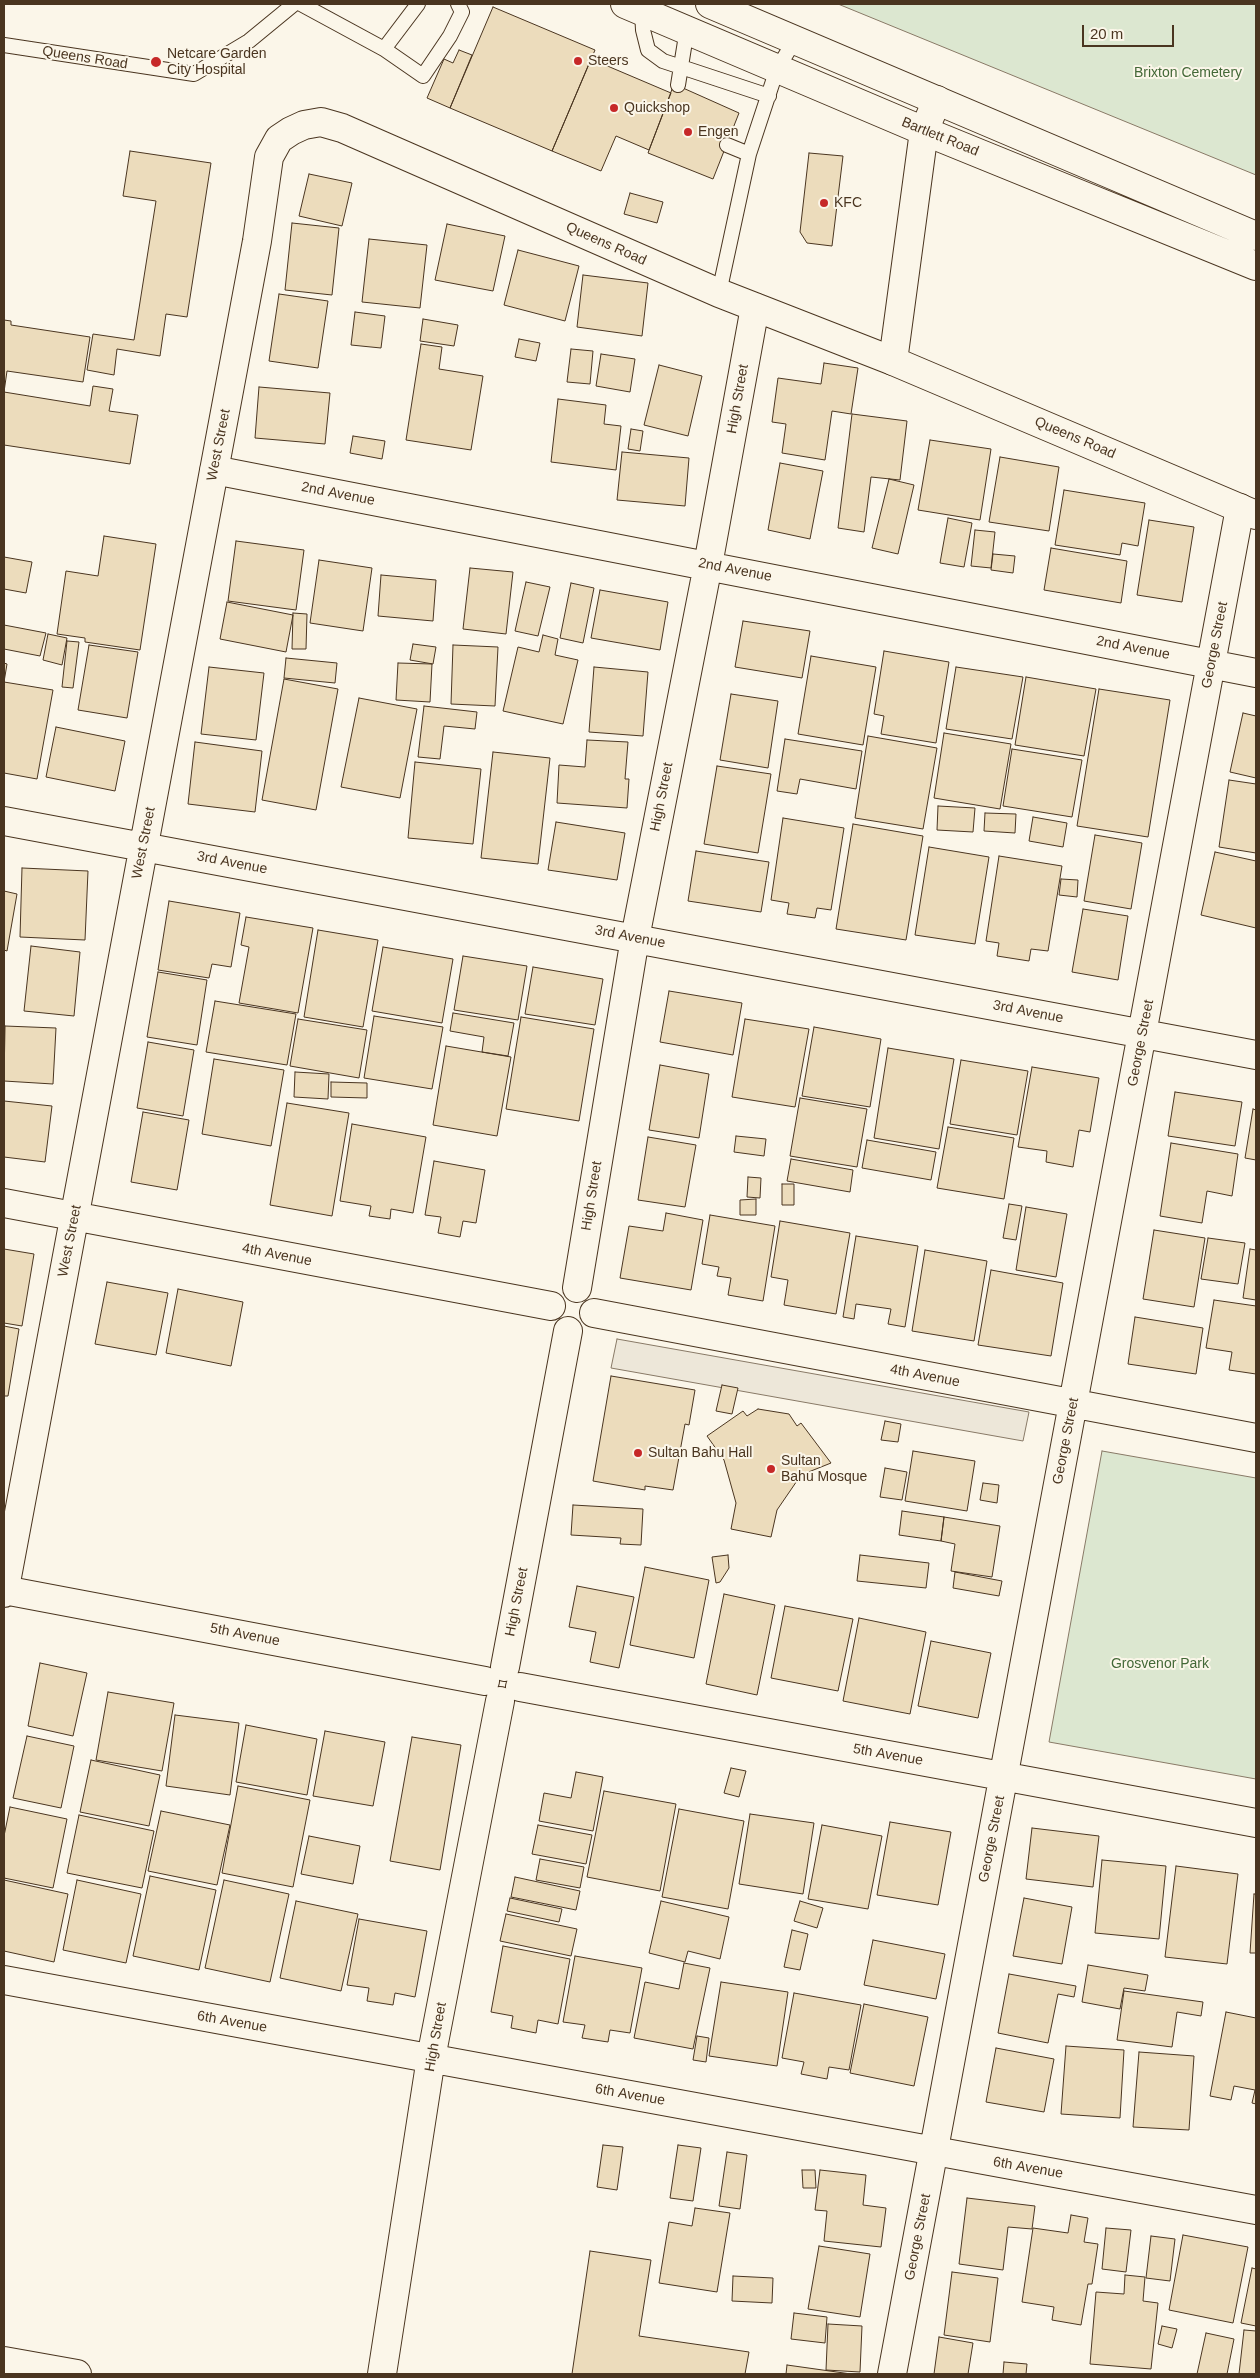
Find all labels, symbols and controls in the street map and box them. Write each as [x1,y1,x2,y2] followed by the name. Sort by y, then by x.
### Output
[1085,15,1178,47] scale bar
[1090,25,1123,42] text: 20 m
[41,43,129,73] street label: Queens Road
[167,46,267,78] place label: Netcare Garden City Hospital
[588,53,628,69] place label: Steers
[149,55,163,69] marker: Netcare Garden City Hospital
[572,55,584,67] marker: Steers
[1134,65,1242,81] park label: Brixton Cemetery
[624,100,690,116] place label: Quickshop
[608,102,620,114] marker: Quickshop
[899,114,981,160] street label: Bartlett Road
[698,124,738,140] place label: Engen
[682,126,694,138] marker: Engen
[834,195,862,211] place label: KFC
[818,197,830,209] marker: KFC
[563,219,649,269] street label: Queens Road
[724,363,752,435] street label: High Street
[204,408,234,482] street label: West Street
[1032,413,1118,463] street label: Queens Road
[300,479,376,509] street label: 2nd Avenue
[697,555,773,585] street label: 2nd Avenue
[1198,600,1232,690] street label: George Street
[1095,633,1171,663] street label: 2nd Avenue
[647,761,677,833] street label: High Street
[129,806,159,880] street label: West Street
[195,848,269,878] street label: 3rd Avenue
[593,922,667,952] street label: 3rd Avenue
[991,997,1065,1027] street label: 3rd Avenue
[1124,998,1158,1088] street label: George Street
[578,1160,606,1232] street label: High Street
[55,1204,85,1278] street label: West Street
[241,1240,313,1270] street label: 4th Avenue
[889,1361,961,1391] street label: 4th Avenue
[1049,1396,1083,1486] street label: George Street
[648,1445,752,1461] place label: Sultan Bahu Hall
[632,1447,644,1459] marker: Sultan Bahu Hall
[781,1453,867,1485] place label: Sultan Bahu Mosque
[765,1463,777,1475] marker: Sultan Bahu Mosque
[502,1566,532,1638] street label: High Street
[209,1620,281,1650] street label: 5th Avenue
[1111,1656,1209,1672] park label: Grosvenor Park
[852,1741,924,1769] street label: 5th Avenue
[975,1794,1009,1884] street label: George Street
[422,2001,450,2073] street label: High Street
[196,2008,268,2036] street label: 6th Avenue
[594,2081,666,2109] street label: 6th Avenue
[992,2154,1064,2182] street label: 6th Avenue
[901,2192,935,2282] street label: George Street

